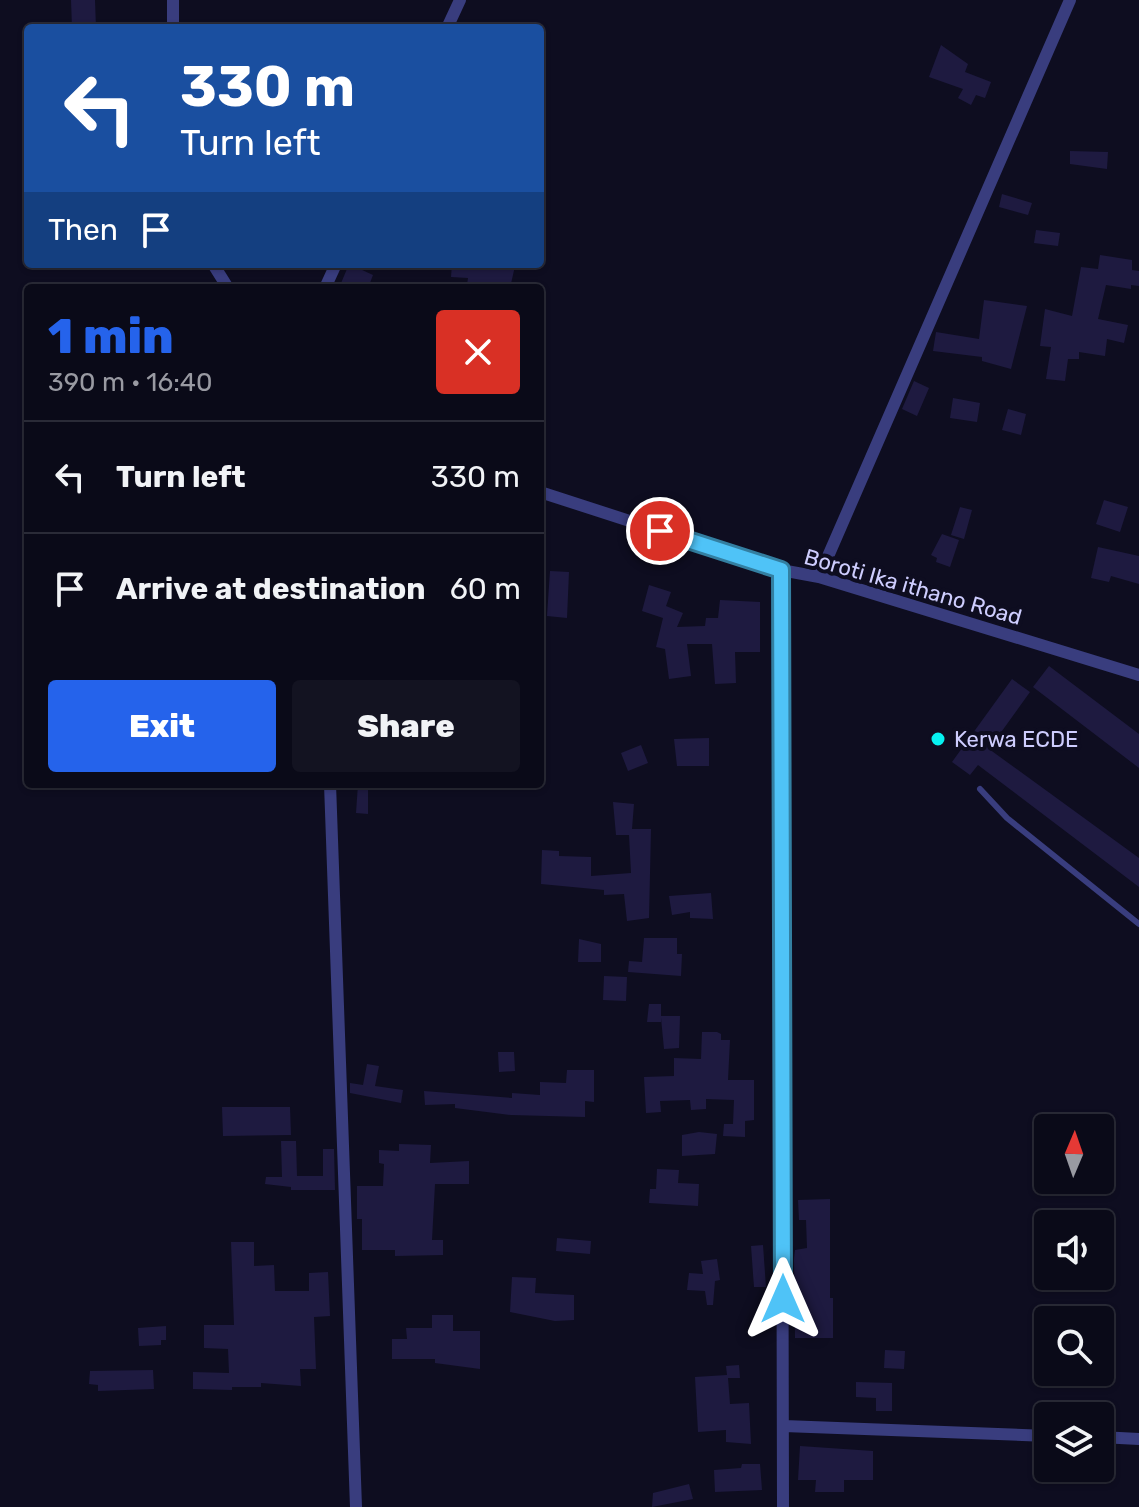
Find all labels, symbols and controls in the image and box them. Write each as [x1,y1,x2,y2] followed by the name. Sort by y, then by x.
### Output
[180,54,355,120] text: 330 m
[48,56,152,160] icon: left
[180,121,321,164] text: Turn left
[134,208,178,252] icon: arrive
[48,212,118,248] text: Then
[48,308,174,365] text: 1 min
[436,310,520,394] button: close
[48,367,212,398] text: 390 m · 16:40
[48,455,92,499] icon: left
[116,459,246,495] text: Turn left
[431,459,520,495] text: 330 m
[626,497,694,565] pin
[638,509,682,553] icon: arrive
[801,543,1025,631] street label: Boroti Ika ithano Road
[48,567,92,611] icon: arrive
[116,571,426,607] text: Arrive at destination
[450,571,521,607] text: 60 m
[48,680,276,772] button: Exit
[292,680,520,772] button: Share
[954,726,1078,753] place label: Kerwa ECDE
[929,730,947,748] marker: Kerwa ECDE
[1034,1114,1114,1194] north arrow
[1034,1114,1114,1482] map controls
[1034,1210,1114,1290] button: sound
[741,1257,825,1341] position arrow
[1034,1306,1114,1386] button: search
[1034,1402,1114,1482] button: layers

